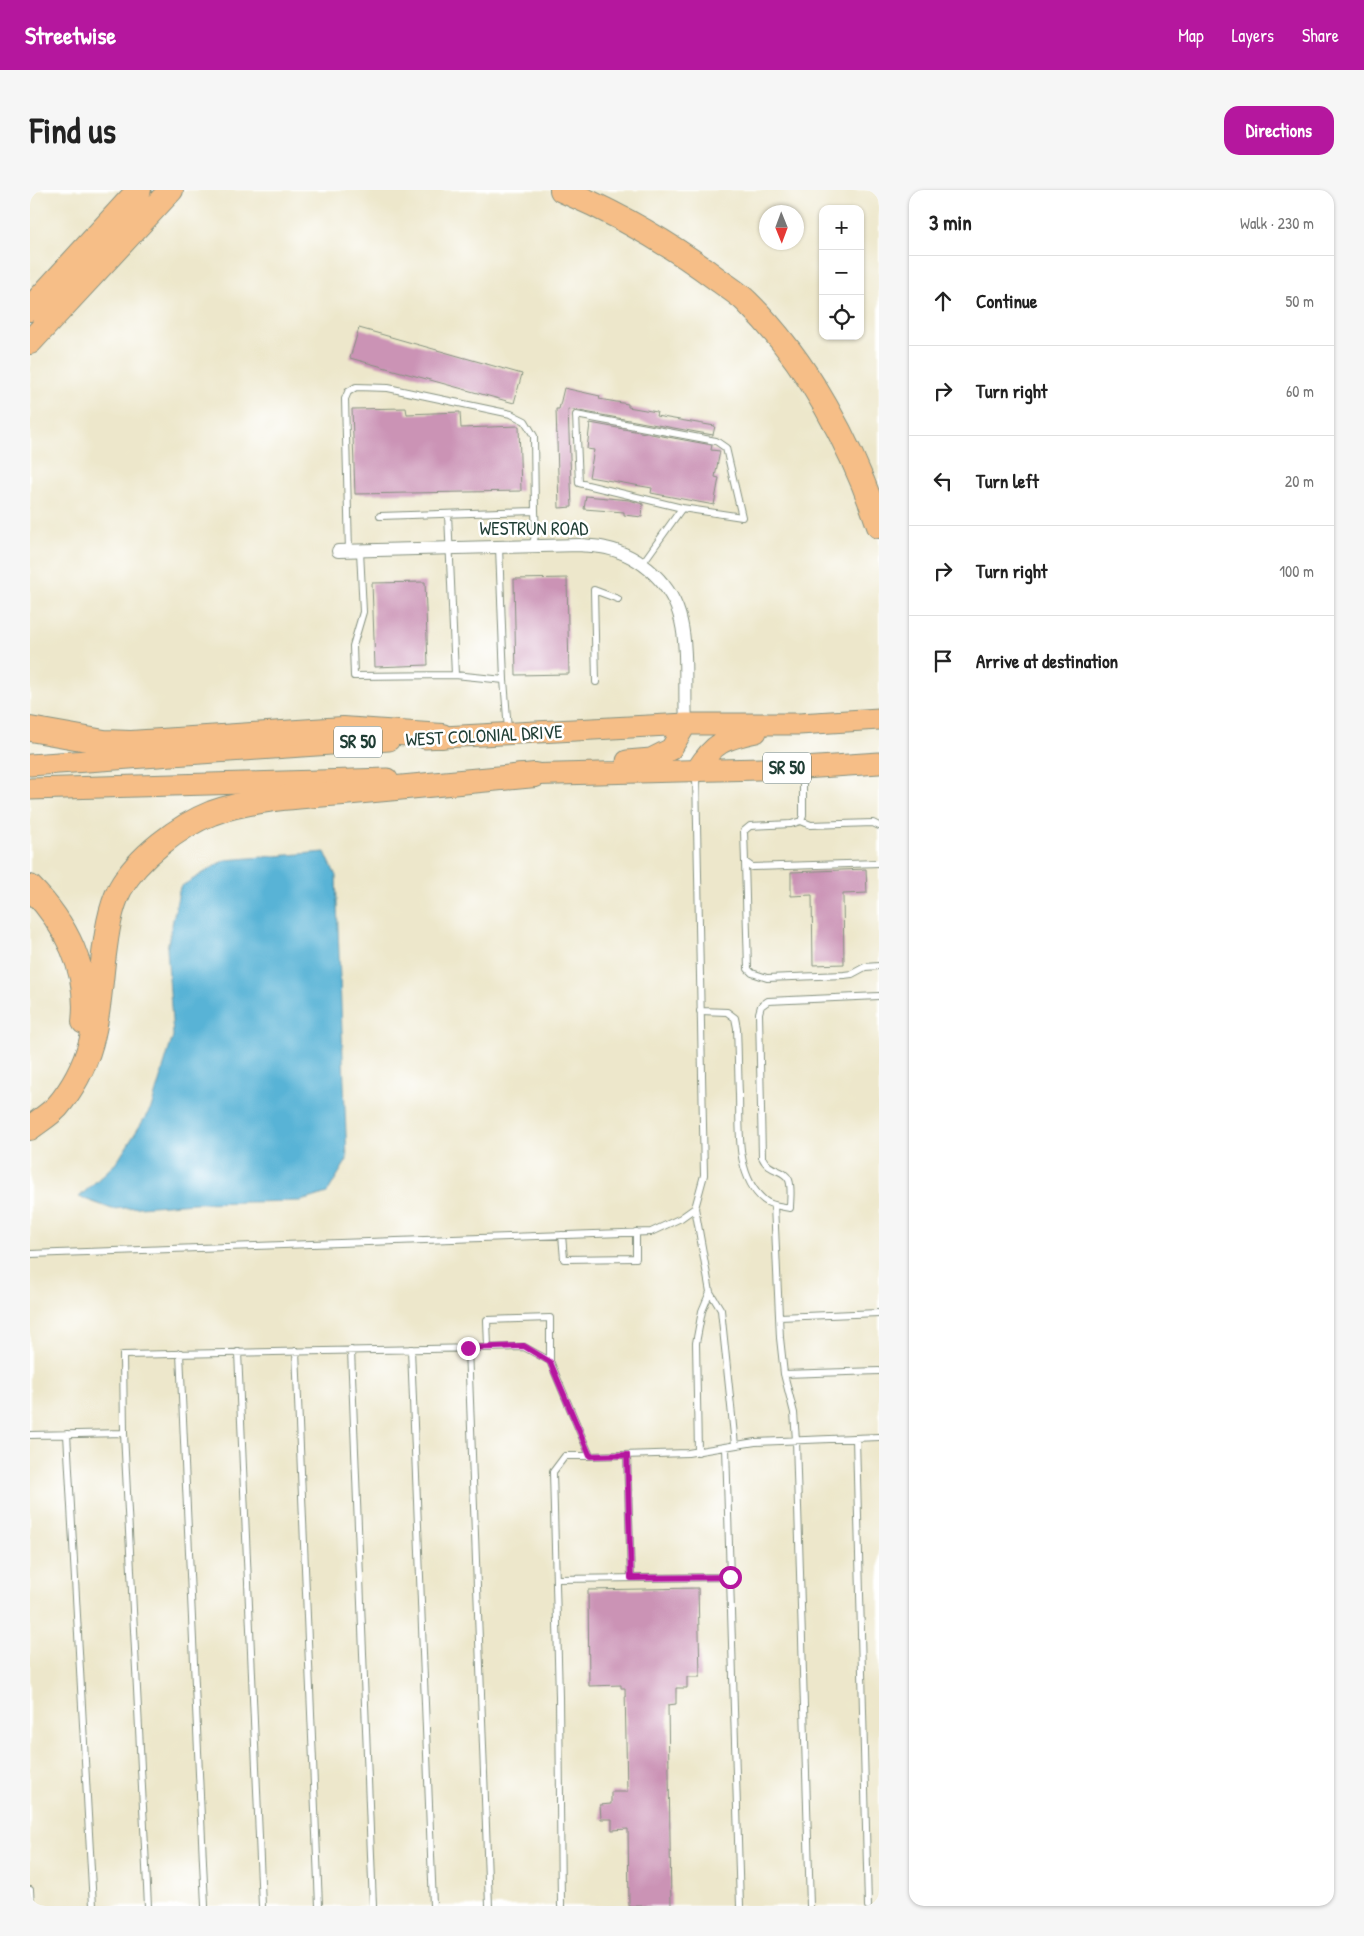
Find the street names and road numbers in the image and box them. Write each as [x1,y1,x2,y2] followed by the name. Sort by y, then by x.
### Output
[480,515,588,541] street label: WESTRUN ROAD
[405,718,564,752] street label: WEST COLONIAL DRIVE
[334,726,382,758] road number: SR 50
[763,752,811,784] road number: SR 50

